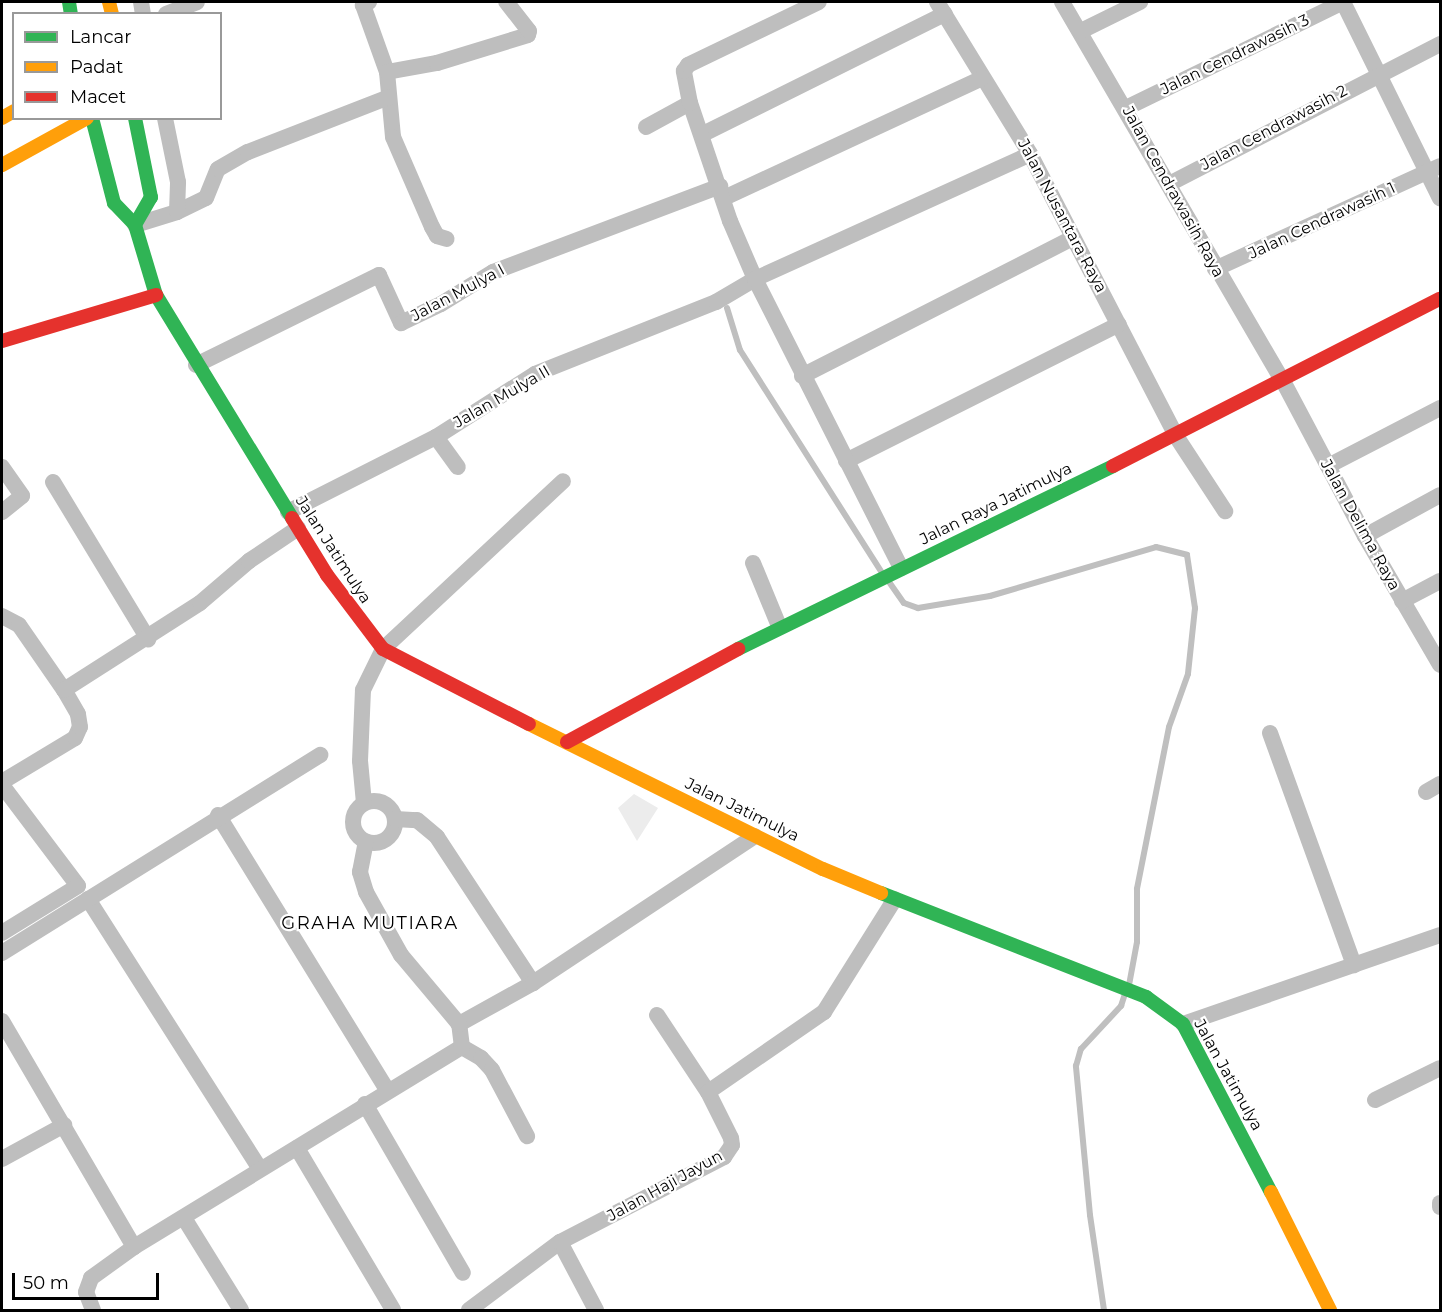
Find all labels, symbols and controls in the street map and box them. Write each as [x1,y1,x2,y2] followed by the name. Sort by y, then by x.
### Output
[1158,11,1312,99] street label: Jalan Cendrawasih 3
[12,12,222,120] legend
[70,26,131,48] text: Lancar
[70,56,123,78] text: Padat
[1198,81,1350,175] street label: Jalan Cendrawasih 2
[70,86,126,108] text: Macet
[1118,103,1228,281] street label: Jalan Cendrawasih Raya
[1013,136,1111,296] street label: Jalan Nusantara Raya
[1246,179,1398,263] street label: Jalan Cendrawasih 1
[408,260,508,326] street label: Jalan Mulya I
[450,362,554,432] street label: Jalan Mulya II
[1316,456,1404,594] street label: Jalan Delima Raya
[917,459,1075,549] street label: Jalan Raya Jatimulya
[291,493,375,607] street label: Jalan Jatimulya
[682,774,802,846] street label: Jalan Jatimulya
[281,912,459,934] district label: GRAHA MUTIARA
[1189,1016,1267,1134] street label: Jalan Jatimulya
[604,1146,726,1226] street label: Jalan Haji Jayun
[15,1261,162,1299] scale bar
[23,1272,69,1294] text: 50 m

